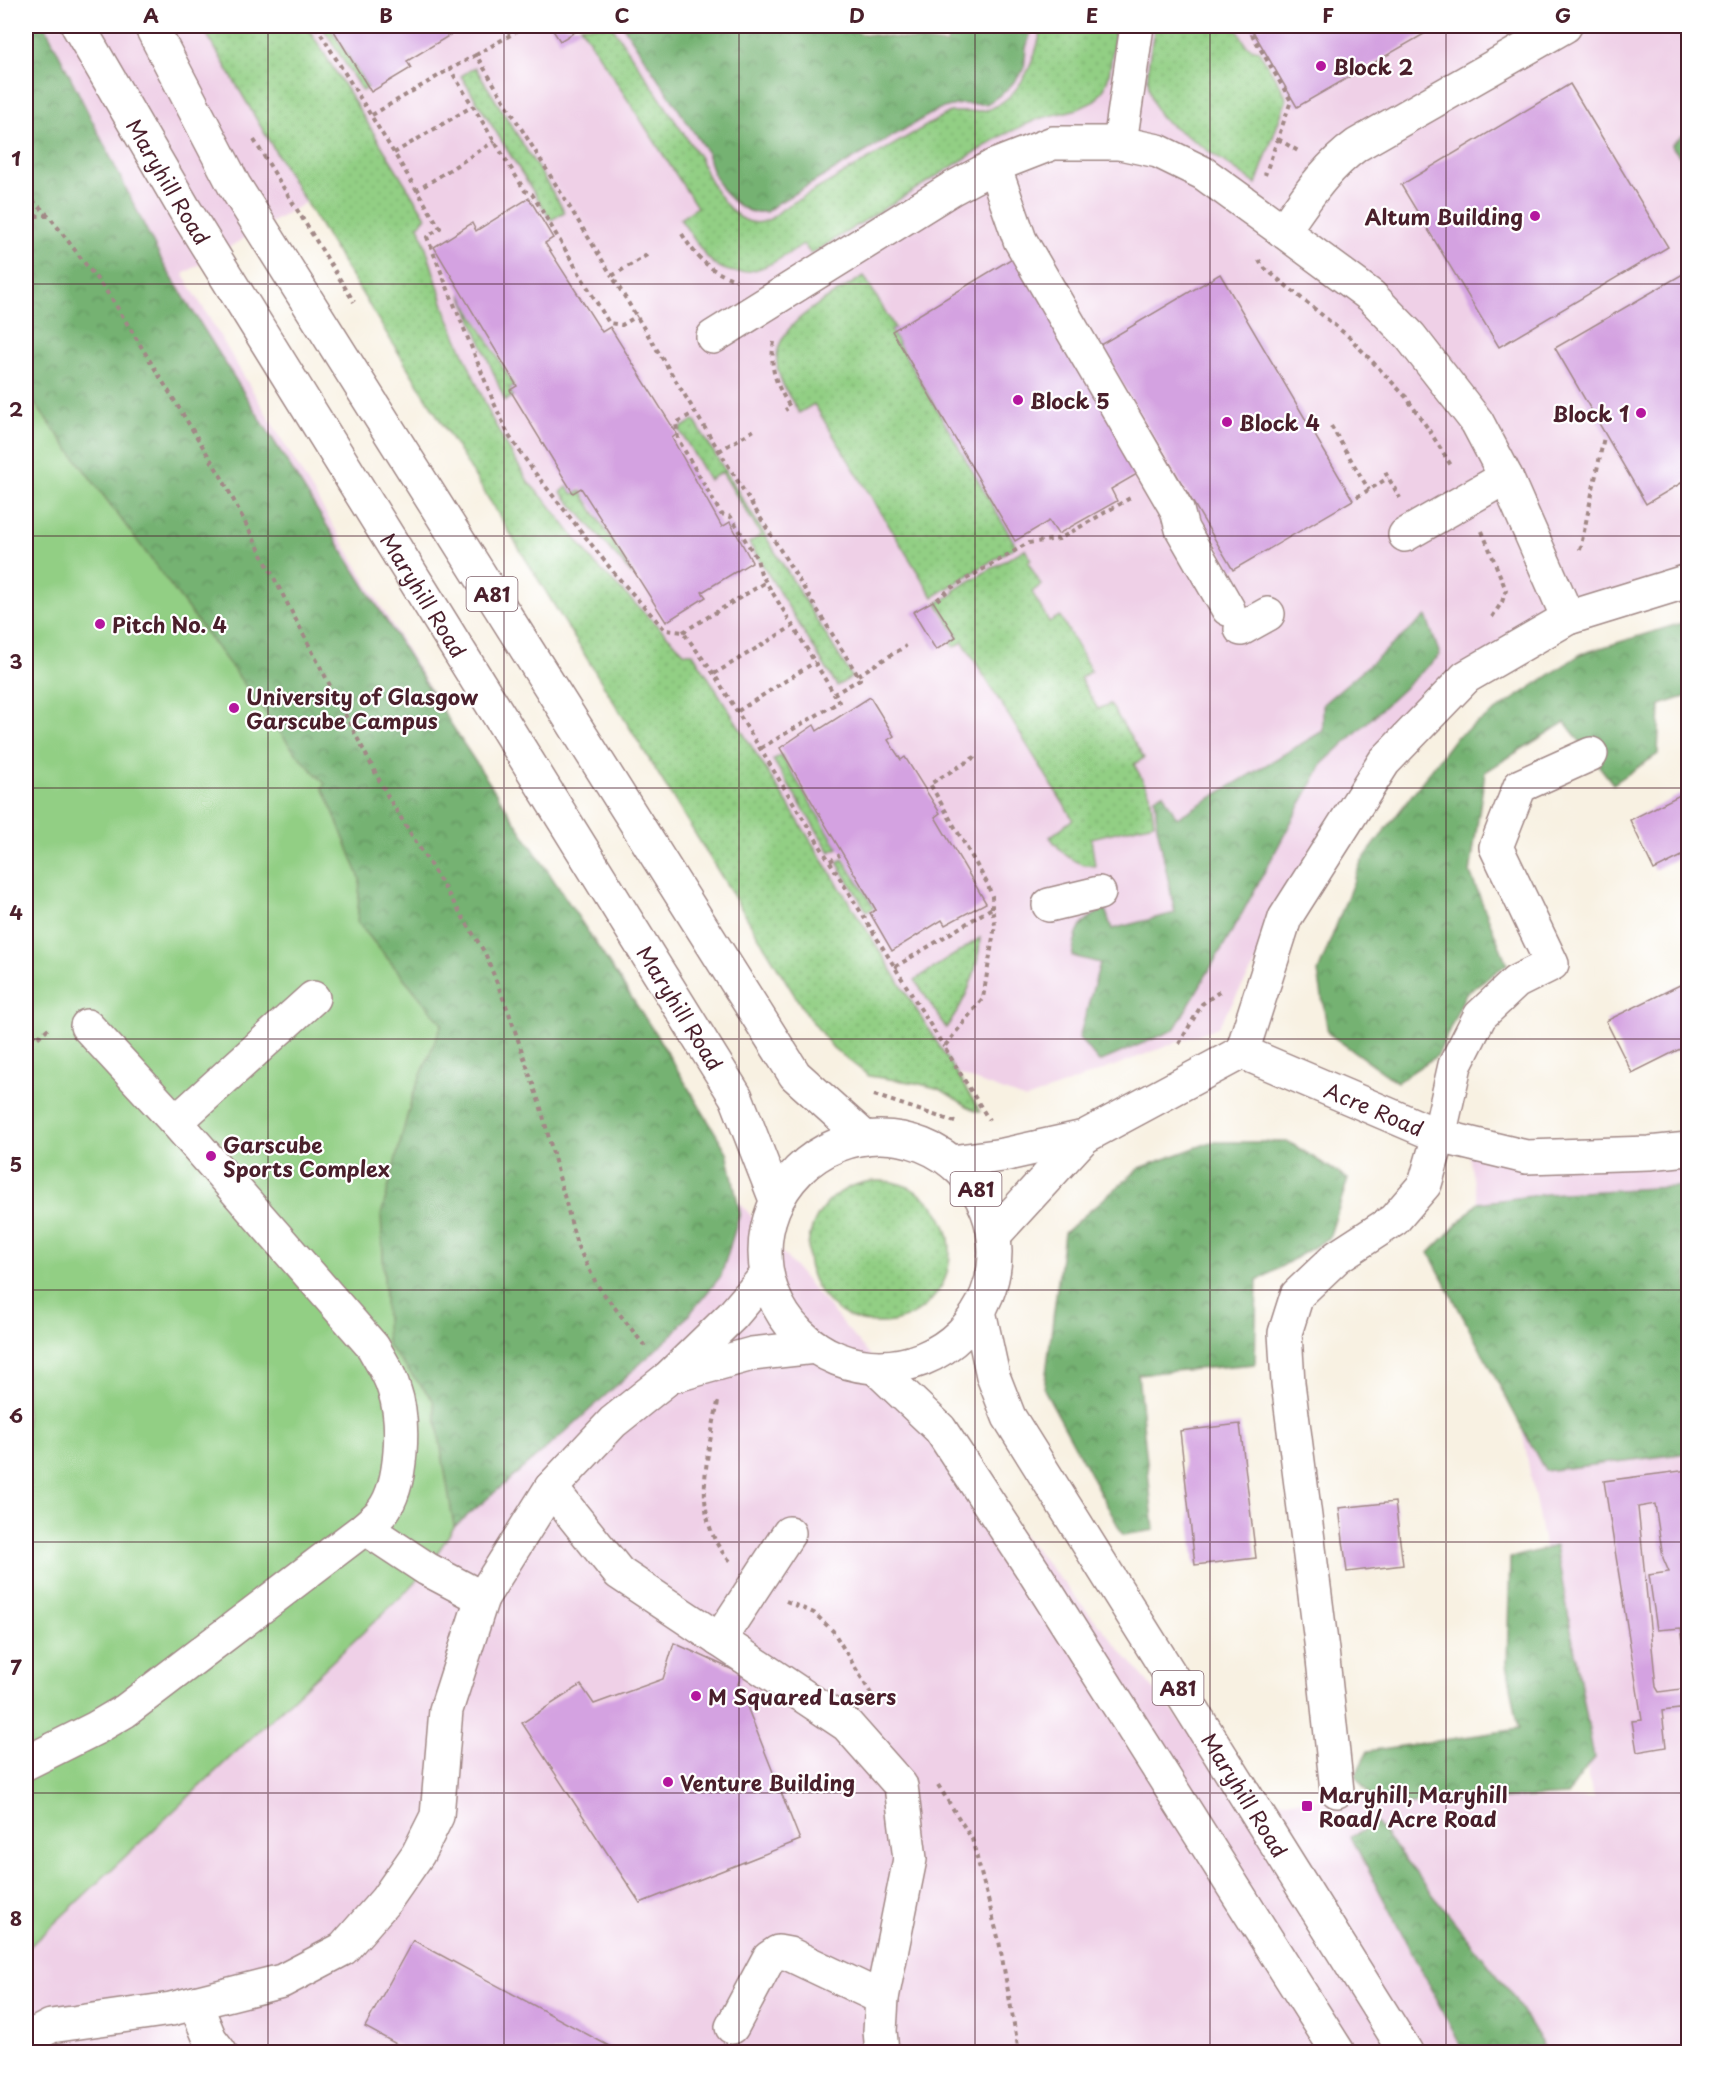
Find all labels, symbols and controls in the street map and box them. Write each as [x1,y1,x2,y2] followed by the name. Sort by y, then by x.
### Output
[143,0,159,30] text: A
[379,0,393,30] text: B
[614,0,630,30] text: C
[849,0,865,30] text: D
[1086,0,1098,30] text: E
[1322,0,1334,30] text: F
[1555,0,1571,30] text: G
[1333,50,1414,82] place label: Block 2
[1314,59,1328,73] marker: Block 2
[119,112,219,251] street label: Maryhill Road
[11,143,21,173] text: 1
[1365,200,1523,232] place label: Altum Building
[1528,209,1542,223] marker: Altum Building
[1030,384,1110,416] place label: Block 5
[1011,393,1025,407] marker: Block 5
[9,394,23,424] text: 2
[1553,397,1629,429] place label: Block 1
[1239,406,1320,438] place label: Block 4
[1634,406,1648,420] marker: Block 1
[1220,415,1234,429] marker: Block 4
[373,526,475,664] street label: Maryhill Road
[466,577,518,611] road number: A81
[112,608,227,640] place label: Pitch No. 4
[93,617,107,631] marker: Pitch No. 4
[9,646,23,676] text: 3
[246,680,479,736] place label: University of Glasgow Garscube Campus
[227,701,241,715] marker: University of Glasgow Garscube Campus
[9,897,23,927] text: 4
[630,939,732,1076] street label: Maryhill Road
[1320,1073,1429,1144] street label: Acre Road
[223,1128,390,1184] place label: Garscube Sports Complex
[10,1149,22,1179] text: 5
[204,1149,218,1163] marker: Garscube Sports Complex
[950,1172,1002,1206] road number: A81
[9,1400,23,1430] text: 6
[10,1652,22,1682] text: 7
[1152,1671,1204,1705] road number: A81
[708,1680,896,1712] place label: M Squared Lasers
[689,1689,703,1703] marker: M Squared Lasers
[1194,1726,1296,1863] street label: Maryhill Road
[680,1766,855,1798] place label: Venture Building
[661,1775,675,1789] marker: Venture Building
[1319,1778,1508,1834] place label: Maryhill, Maryhill Road/ Acre Road
[1300,1799,1314,1813] marker: Maryhill, Maryhill Road/ Acre Road
[10,1903,22,1933] text: 8

